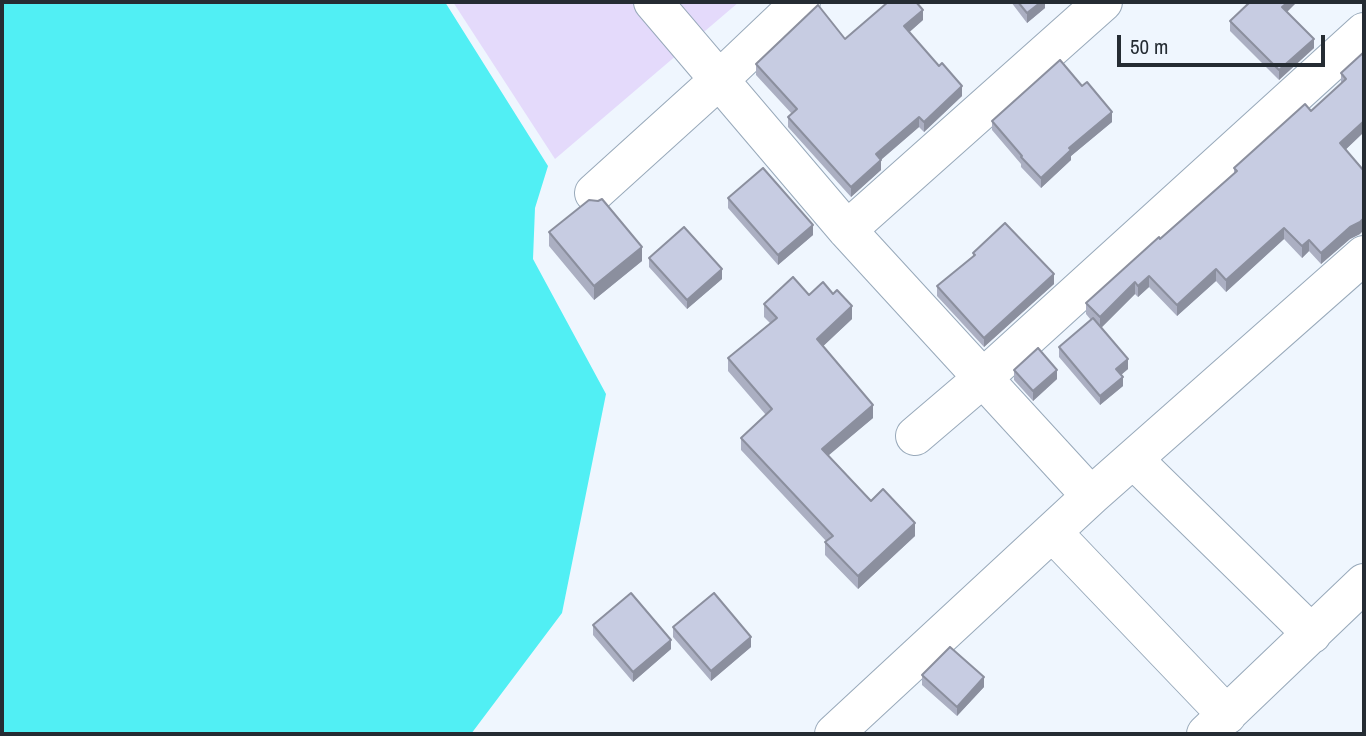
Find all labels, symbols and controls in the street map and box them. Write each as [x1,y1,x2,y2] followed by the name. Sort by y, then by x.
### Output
[1121,21,1329,65] scale bar
[1130,32,1168,61] text: 50 m

